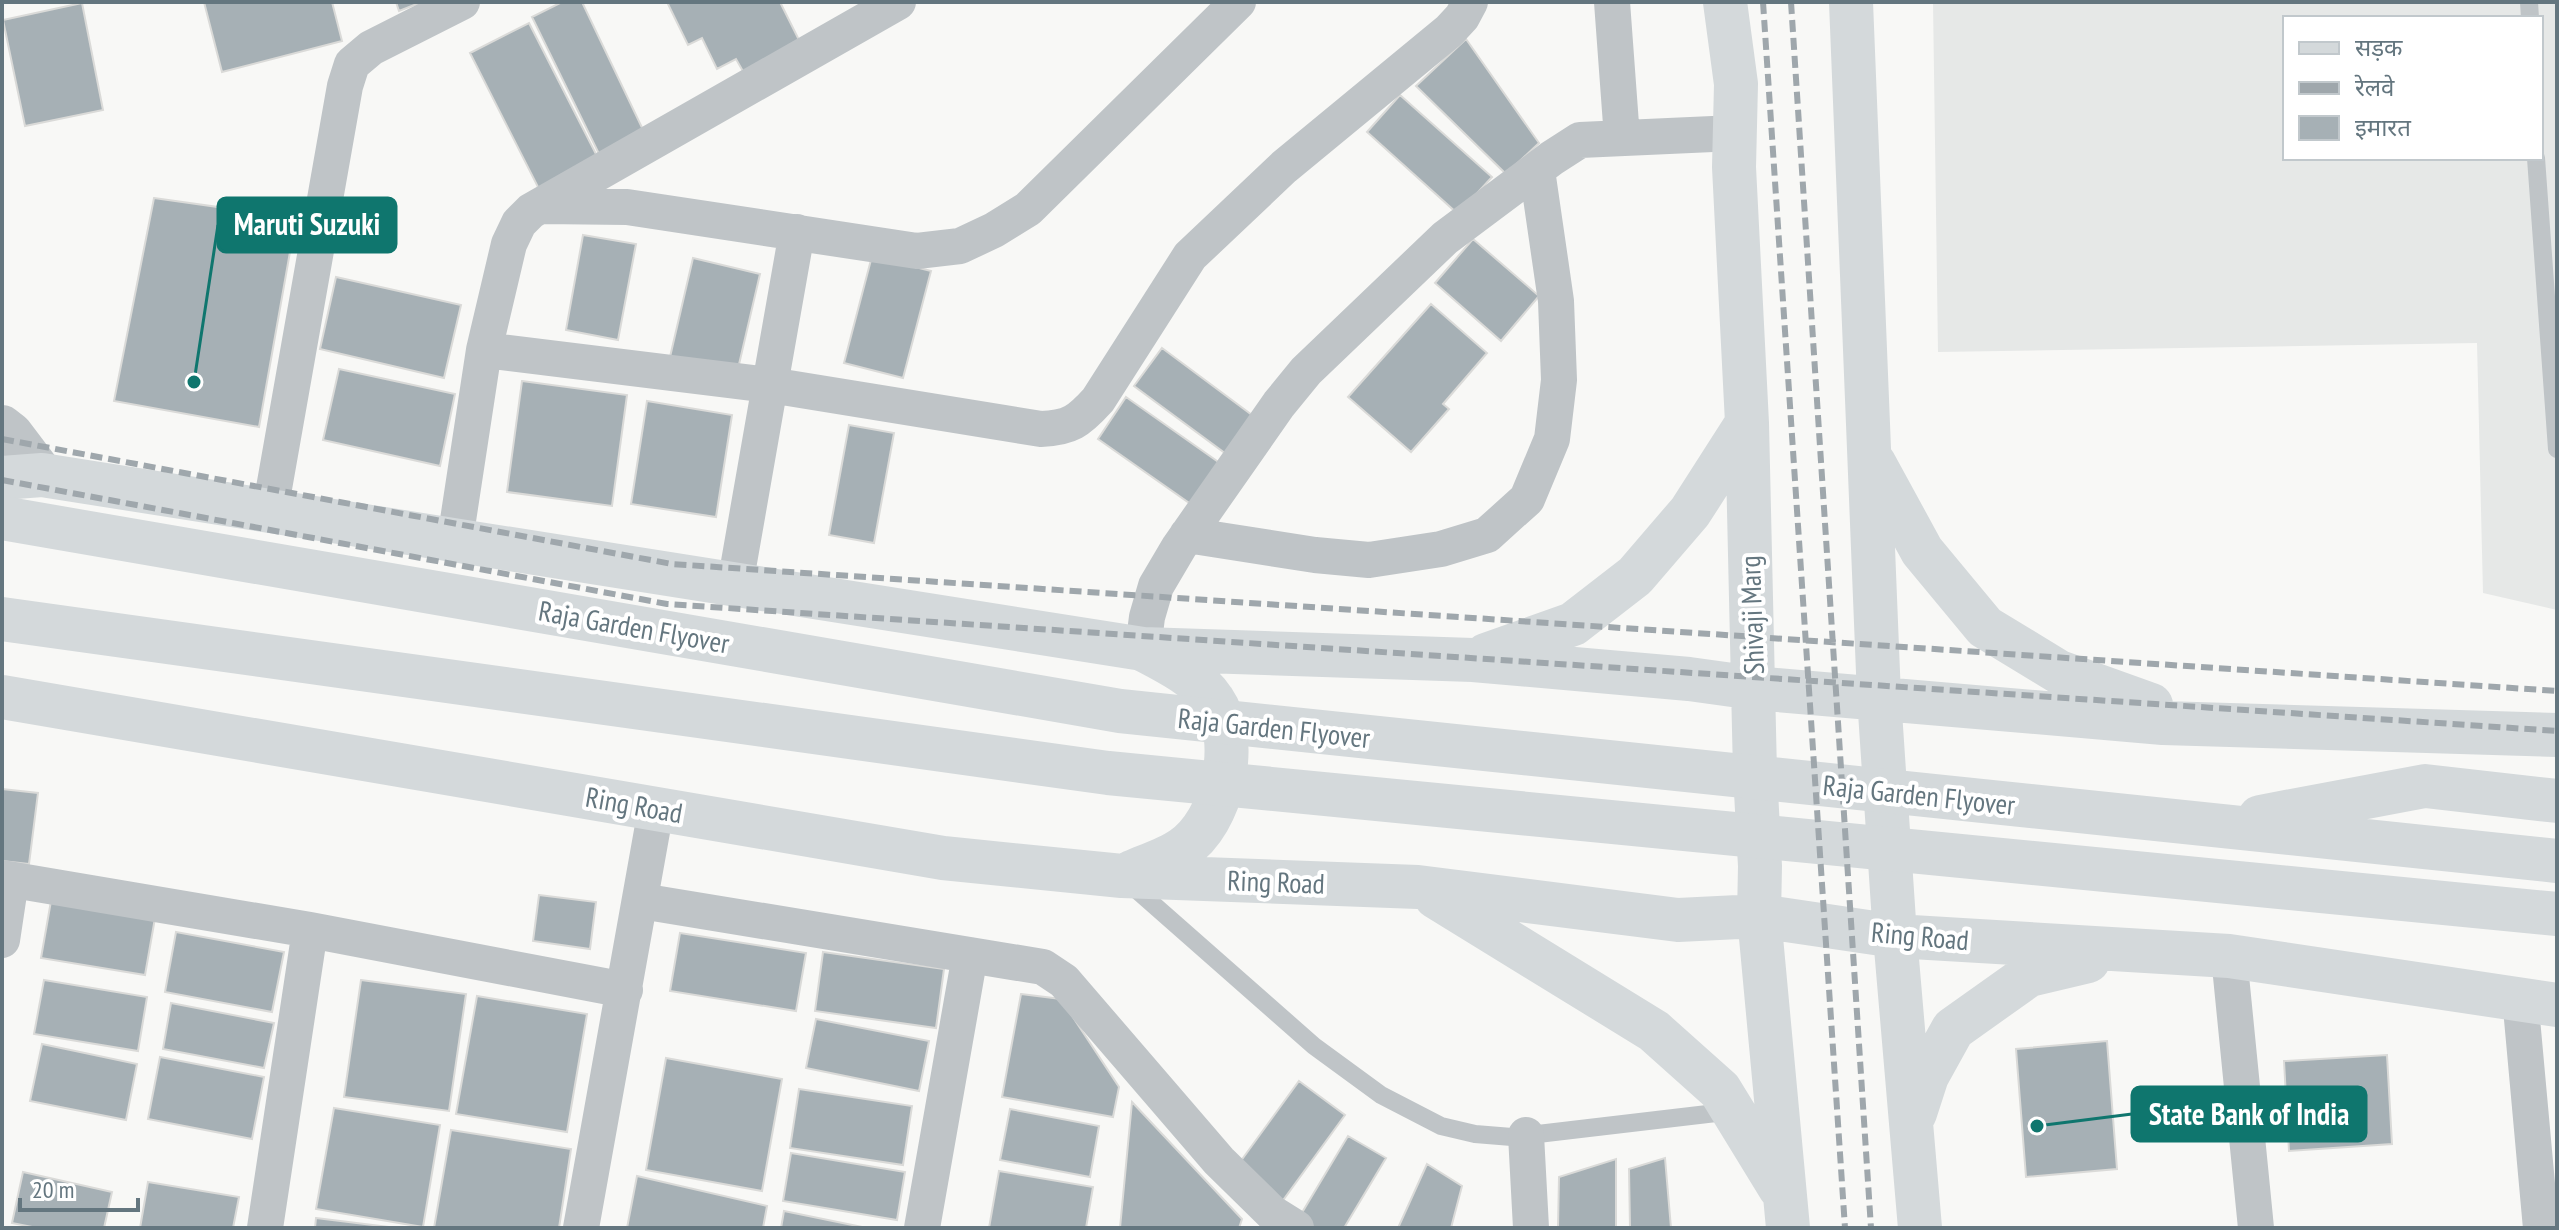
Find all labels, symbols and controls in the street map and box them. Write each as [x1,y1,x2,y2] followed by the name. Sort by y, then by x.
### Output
[2283,16,2543,160] legend
[2355,32,2403,63] text: सड़क
[2354,72,2395,103] text: रेलवे
[2355,112,2412,143] text: इमारत
[218,198,396,252] callout: Maruti Suzuki
[234,204,380,243] text: Maruti Suzuki
[1731,555,1772,675] street label: Shivaji Marg
[536,592,733,662] street label: Raja Garden Flyover
[1176,699,1372,756] street label: Raja Garden Flyover
[1821,766,2017,823] street label: Raja Garden Flyover
[583,778,685,831] street label: Ring Road
[1227,861,1325,902] street label: Ring Road
[1870,913,1970,958] street label: Ring Road
[2132,1087,2366,1141] callout: State Bank of India
[2149,1094,2349,1133] text: State Bank of India
[20,1162,138,1212] scale bar
[32,1174,74,1205] text: 20 m

